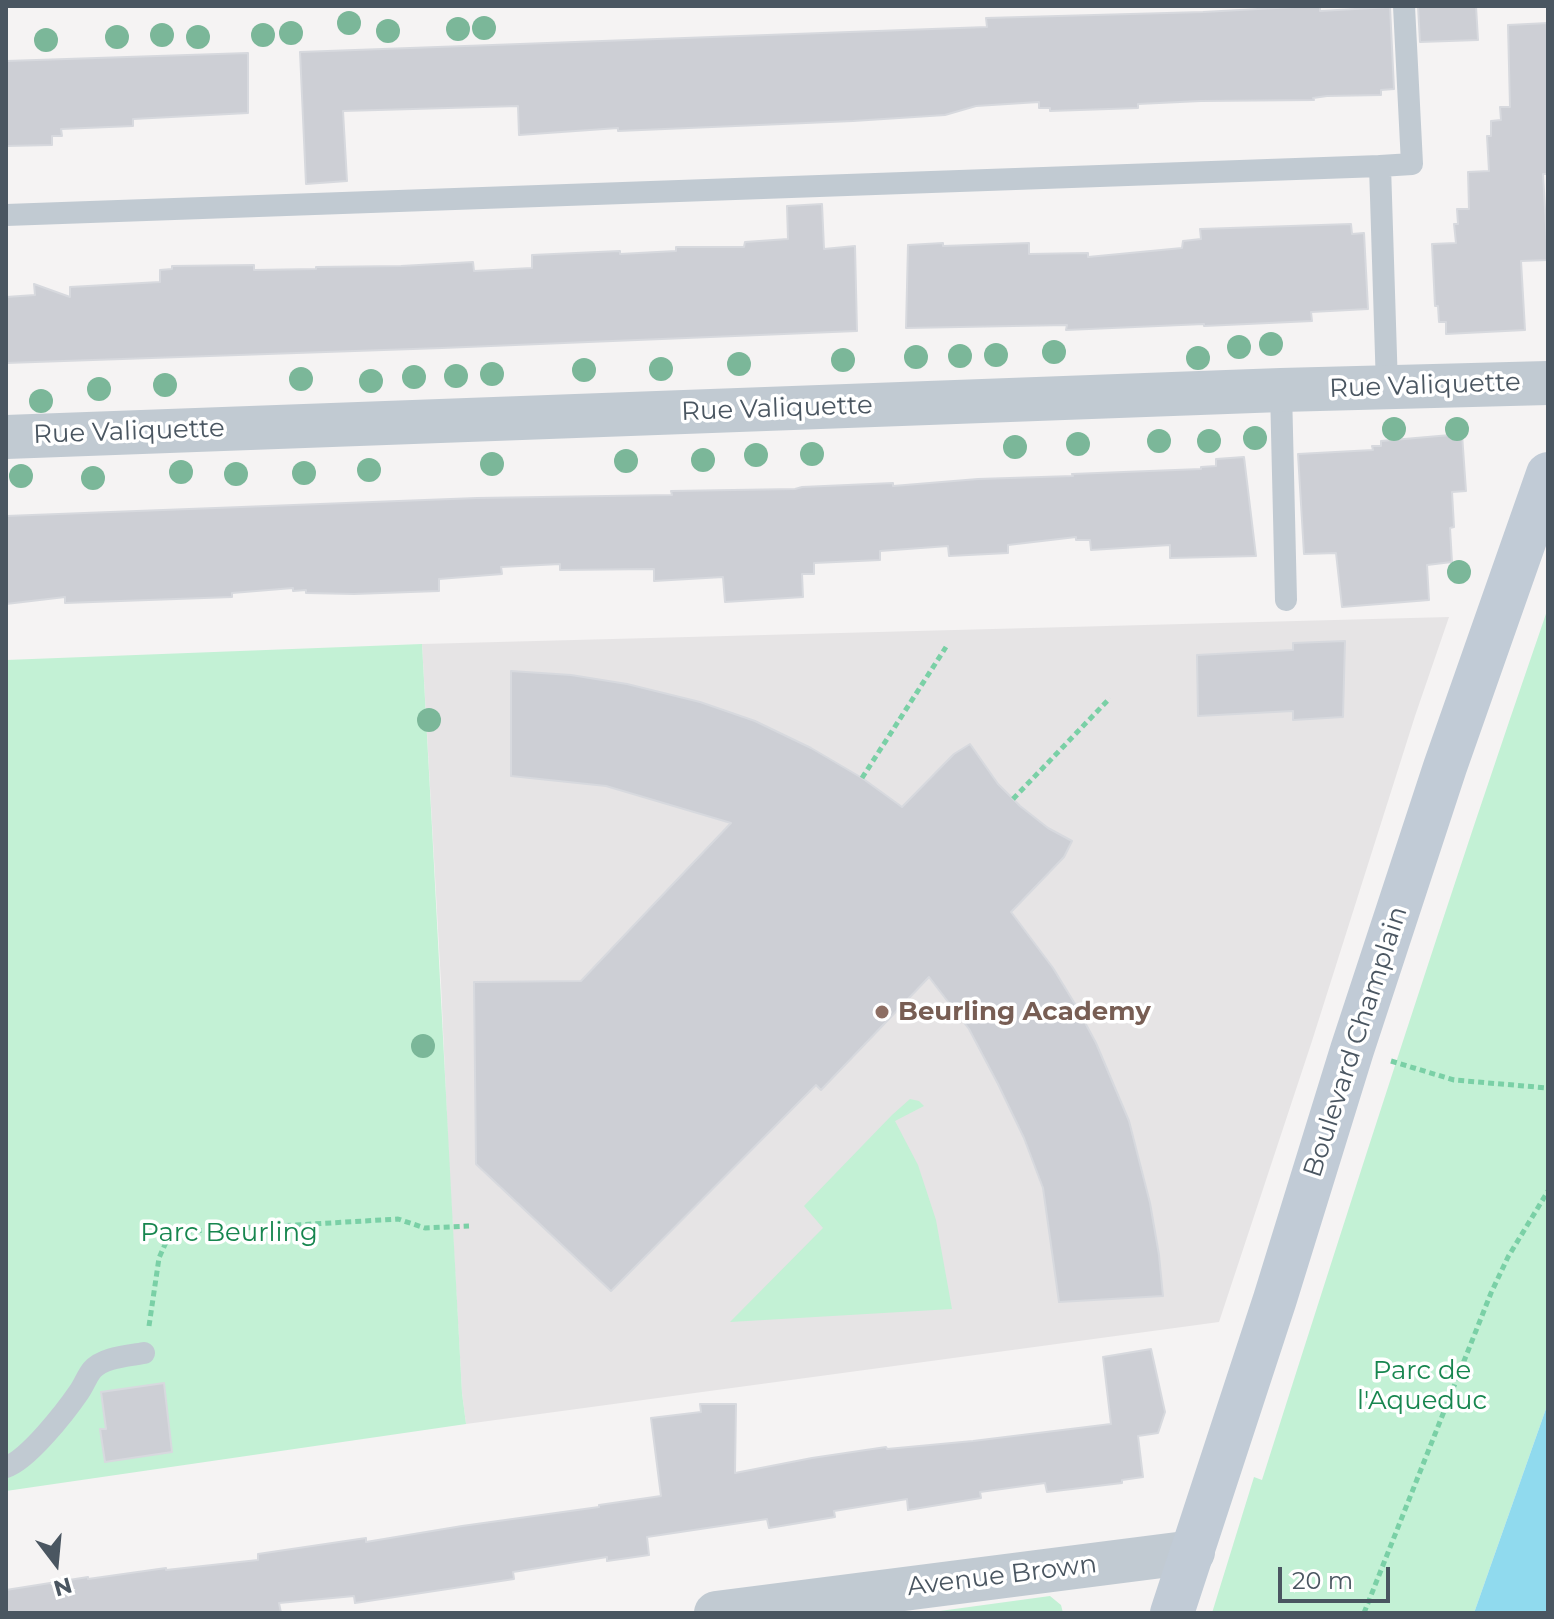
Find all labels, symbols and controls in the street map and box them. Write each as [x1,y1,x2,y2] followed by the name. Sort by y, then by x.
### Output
[1329,367,1521,405] street label: Rue Valiquette
[681,390,873,428] street label: Rue Valiquette
[33,413,225,451] street label: Rue Valiquette
[1297,903,1415,1181] street label: Boulevard Champlain
[898,996,1151,1028] place label: Beurling Academy
[873,1003,891,1021] marker: Beurling Academy
[140,1217,318,1249] park label: Parc Beurling
[1357,1355,1487,1416] park label: Parc de l'Aqueduc
[16,1523,96,1603] north arrow
[905,1549,1099,1603] street label: Avenue Brown
[1282,1551,1394,1601] scale bar
[1292,1566,1353,1595] text: 20 m
[50,1571,75,1602] text: N

